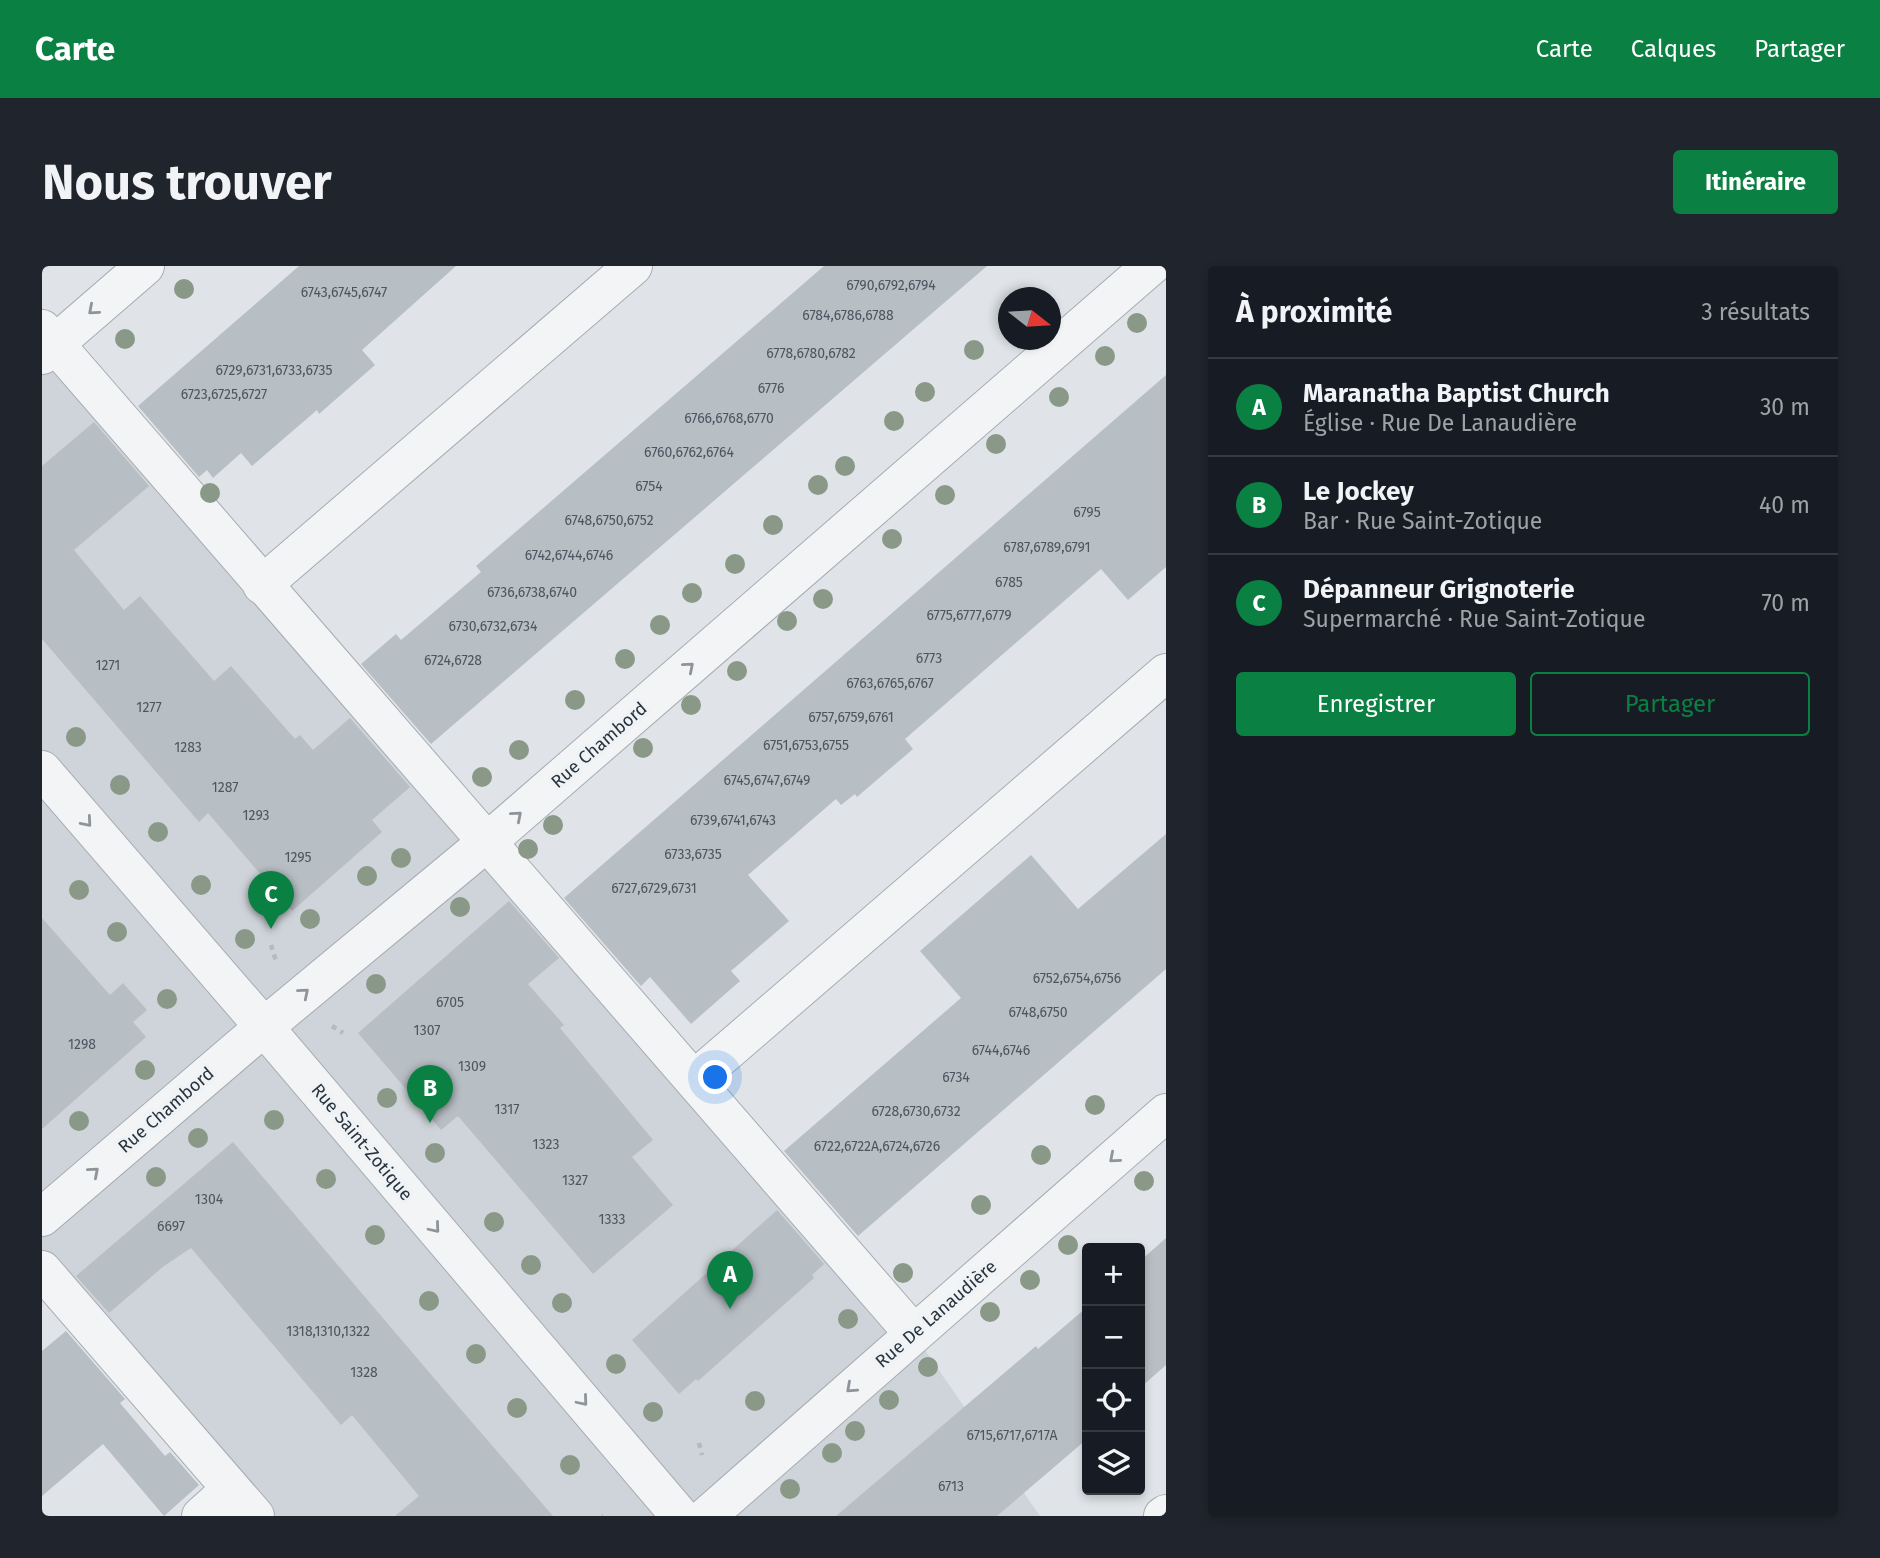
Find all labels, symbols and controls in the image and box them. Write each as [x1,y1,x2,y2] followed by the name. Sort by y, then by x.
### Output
[35,29,115,69] text: Carte
[1536,35,1593,63] text: Carte
[1631,35,1716,63] text: Calques
[1754,35,1845,63] text: Partager
[1673,150,1838,214] button: Itinéraire
[42,153,332,212] text: Nous trouver
[846,277,936,294] house number: 6790,6792,6794
[301,284,387,301] house number: 6743,6745,6747
[998,287,1061,350] north arrow
[1236,294,1392,330] text: À proximité
[1701,298,1810,326] text: 3 résultats
[89,302,102,314] one-way arrow
[802,307,894,324] house number: 6784,6786,6788
[766,345,856,362] house number: 6778,6780,6782
[215,362,333,379] house number: 6729,6731,6733,6735
[1303,378,1610,409] text: Maranatha Baptist Church
[758,380,784,397] house number: 6776
[181,386,267,403] house number: 6723,6725,6727
[1252,393,1266,421] text: A
[1760,393,1810,421] text: 30 m
[1303,409,1577,437] text: Église · Rue De Lanaudière
[684,410,774,427] house number: 6766,6768,6770
[644,444,734,461] house number: 6760,6762,6764
[1303,476,1414,507] text: Le Jockey
[635,478,663,495] house number: 6754
[1252,491,1266,519] text: B
[1759,491,1810,519] text: 40 m
[1073,504,1101,521] house number: 6795
[1303,507,1542,535] text: Bar · Rue Saint-Zotique
[564,512,654,529] house number: 6748,6750,6752
[1003,539,1091,556] house number: 6787,6789,6791
[525,547,613,564] house number: 6742,6744,6746
[995,574,1023,591] house number: 6785
[1303,574,1575,605] text: Dépanneur Grignoterie
[487,584,577,601] house number: 6736,6738,6740
[1252,589,1266,617] text: C
[1761,589,1810,617] text: 70 m
[1303,605,1645,633] text: Supermarché · Rue Saint-Zotique
[926,607,1012,624] house number: 6775,6777,6779
[449,618,538,635] house number: 6730,6732,6734
[916,650,942,667] house number: 6773
[424,652,482,669] house number: 6724,6728
[96,657,120,674] house number: 1271
[680,663,693,675] one-way arrow
[1236,672,1516,736] button: Enregistrer
[1530,672,1810,736] button: Partager
[846,675,934,692] house number: 6763,6765,6767
[547,697,651,793] street label: Rue Chambord
[136,699,162,716] house number: 1277
[808,709,894,726] house number: 6757,6759,6761
[763,737,849,754] house number: 6751,6753,6755
[174,739,202,756] house number: 1283
[724,772,810,789] house number: 6745,6747,6749
[212,779,238,796] house number: 1287
[243,807,269,824] house number: 1293
[509,812,522,824] one-way arrow
[690,812,776,829] house number: 6739,6741,6743
[79,814,91,827] one-way arrow
[664,846,722,863] house number: 6733,6735
[284,849,312,866] house number: 1295
[248,871,294,929] pin: C
[611,880,697,897] house number: 6727,6729,6731
[1033,970,1121,987] house number: 6752,6754,6756
[296,989,309,1001] one-way arrow
[436,994,464,1011] house number: 6705
[1008,1004,1068,1021] house number: 6748,6750
[414,1022,440,1039] house number: 1307
[68,1036,96,1053] house number: 1298
[972,1042,1030,1059] house number: 6744,6746
[458,1058,486,1075] house number: 1309
[698,1060,732,1094] your location
[114,1062,218,1158] street label: Rue Chambord
[407,1065,453,1123] pin: B
[942,1069,970,1086] house number: 6734
[307,1079,417,1205] street label: Rue Saint-Zotique
[495,1101,519,1118] house number: 1317
[871,1103,961,1120] house number: 6728,6730,6732
[533,1136,559,1153] house number: 1323
[814,1138,940,1155] house number: 6722,6722A,6724,6726
[1110,1150,1123,1162] one-way arrow
[86,1168,99,1180] one-way arrow
[562,1172,588,1189] house number: 1327
[195,1191,224,1208] house number: 1304
[598,1211,626,1228] house number: 1333
[157,1218,185,1235] house number: 6697
[427,1220,439,1233] one-way arrow
[1082,1243,1145,1495] map controls
[1082,1243,1145,1306] button: +
[707,1251,753,1309] pin: A
[871,1255,1001,1373] street label: Rue De Lanaudière
[1082,1306,1145,1369] button: −
[286,1323,370,1340] house number: 1318,1310,1322
[350,1364,378,1381] house number: 1328
[1082,1369,1145,1432] button: locate
[846,1380,859,1392] one-way arrow
[574,1394,587,1406] one-way arrow
[967,1427,1057,1444] house number: 6715,6717,6717A
[1082,1432,1145,1495] button: layers
[938,1478,964,1495] house number: 6713

